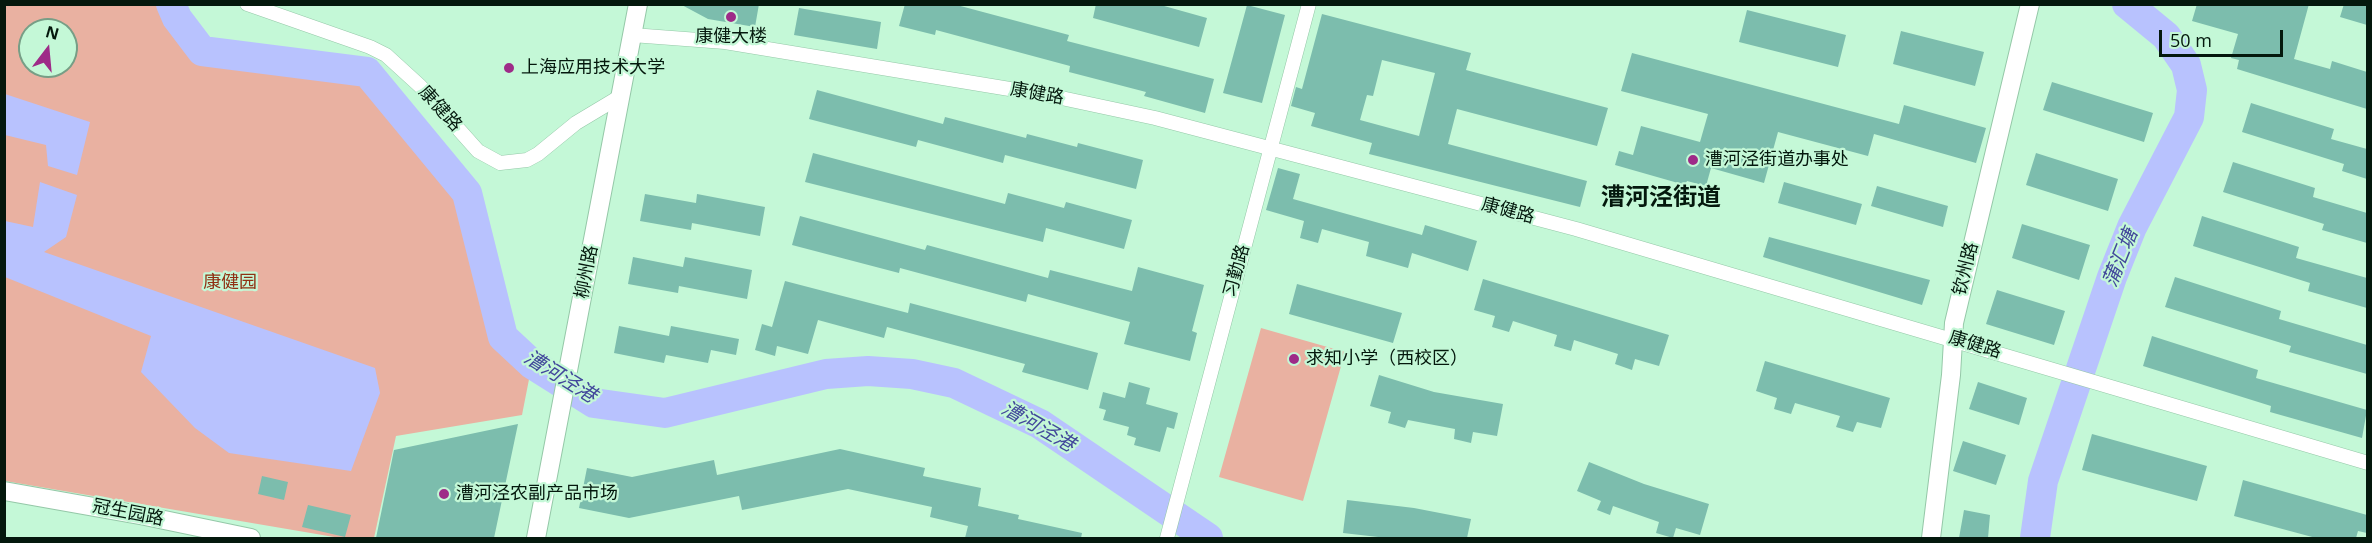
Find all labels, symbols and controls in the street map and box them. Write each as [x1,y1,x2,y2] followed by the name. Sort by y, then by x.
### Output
[724,10,738,24] marker: 康健大楼
[18,18,78,78] north arrow
[2162,18,2286,56] scale bar
[43,20,62,45] text: N
[695,26,767,48] place label: 康健大楼
[2170,28,2212,52] text: 50 m
[521,57,665,79] place label: 上海应用技术大学
[502,61,516,75] marker: 上海应用技术大学
[1009,79,1065,109] street label: 康健路
[414,82,466,136] street label: 康健路
[1705,149,1849,171] place label: 漕河泾街道办事处
[1686,153,1700,167] marker: 漕河泾街道办事处
[1601,184,1721,212] district label: 漕河泾街道
[1479,194,1537,228] street label: 康健路
[2099,226,2143,290] water label: 蒲汇塘
[1949,240,1983,298] street label: 钦州路
[1220,242,1254,300] street label: 习勤路
[571,243,603,301] street label: 柳州路
[203,272,257,294] park label: 康健园
[1946,327,2004,363] street label: 康健路
[520,346,600,408] water label: 漕河泾港
[1306,348,1468,370] place label: 求知小学（西校区）
[1287,352,1301,366] marker: 求知小学（西校区）
[997,397,1079,457] water label: 漕河泾港
[456,483,618,505] place label: 漕河泾农副产品市场
[437,487,451,501] marker: 漕河泾农副产品市场
[91,496,165,530] street label: 冠生园路

